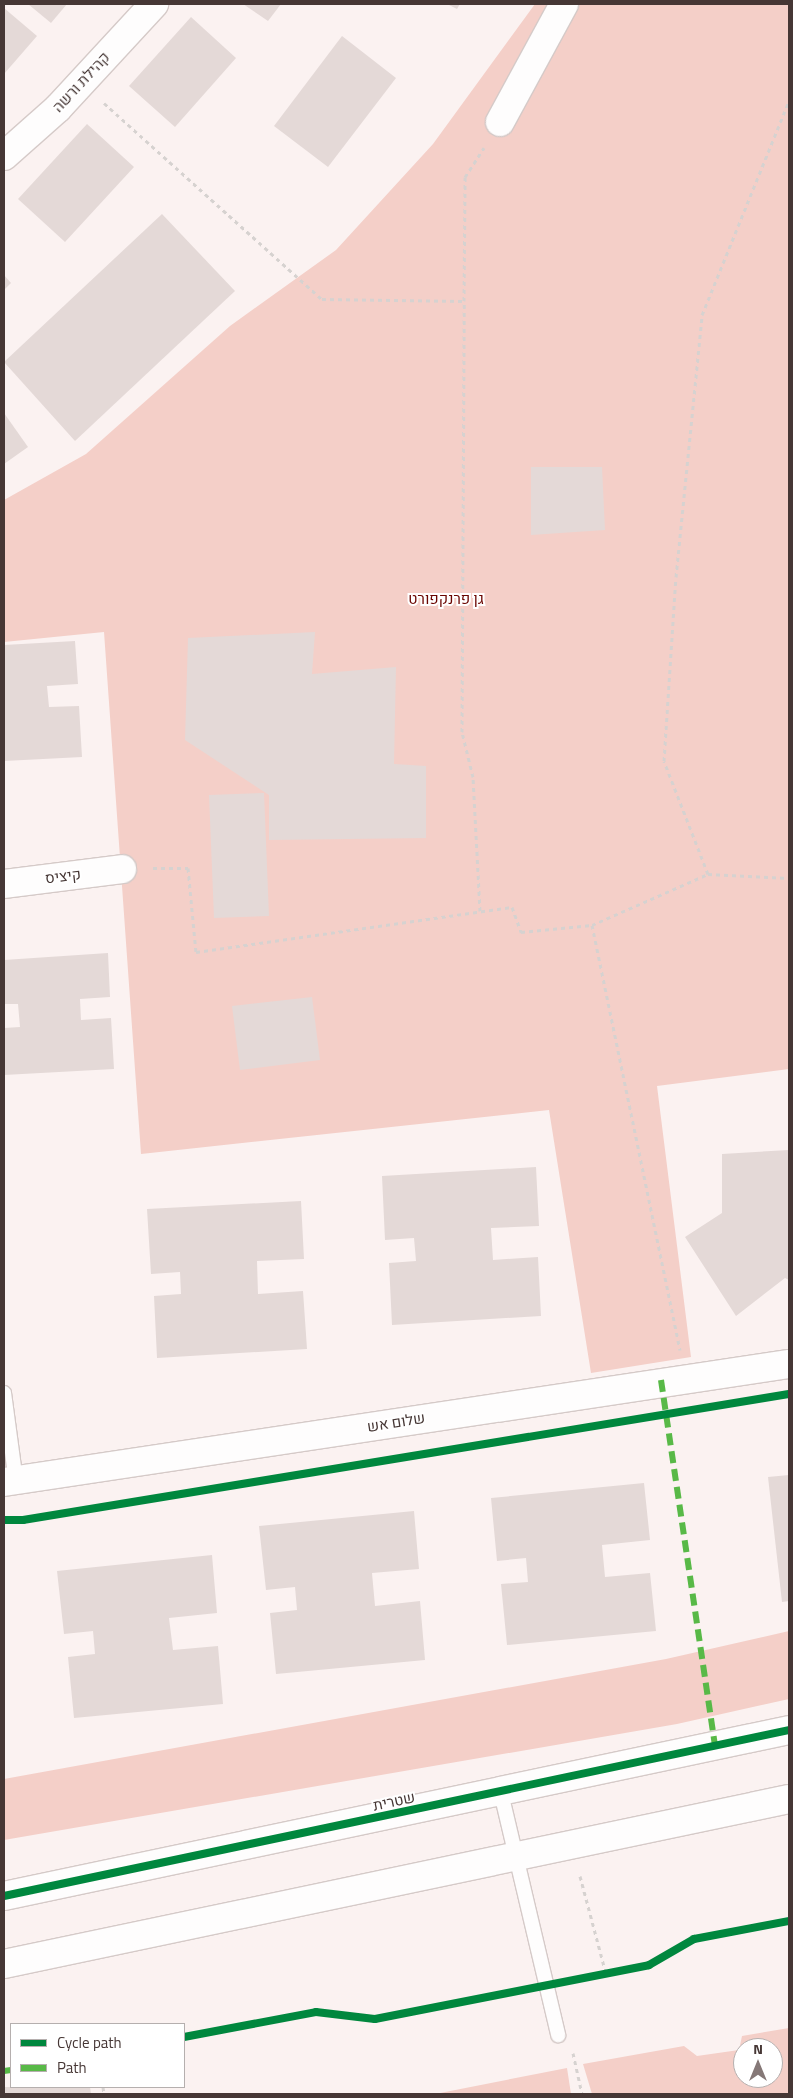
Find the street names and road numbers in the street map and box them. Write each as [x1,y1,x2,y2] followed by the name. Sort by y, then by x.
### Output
[49,48,113,116] street label: קהילת ורשה
[44,865,82,887] street label: קיציס
[366,1409,426,1435] street label: שלום אש
[371,1788,417,1814] street label: שטרית

